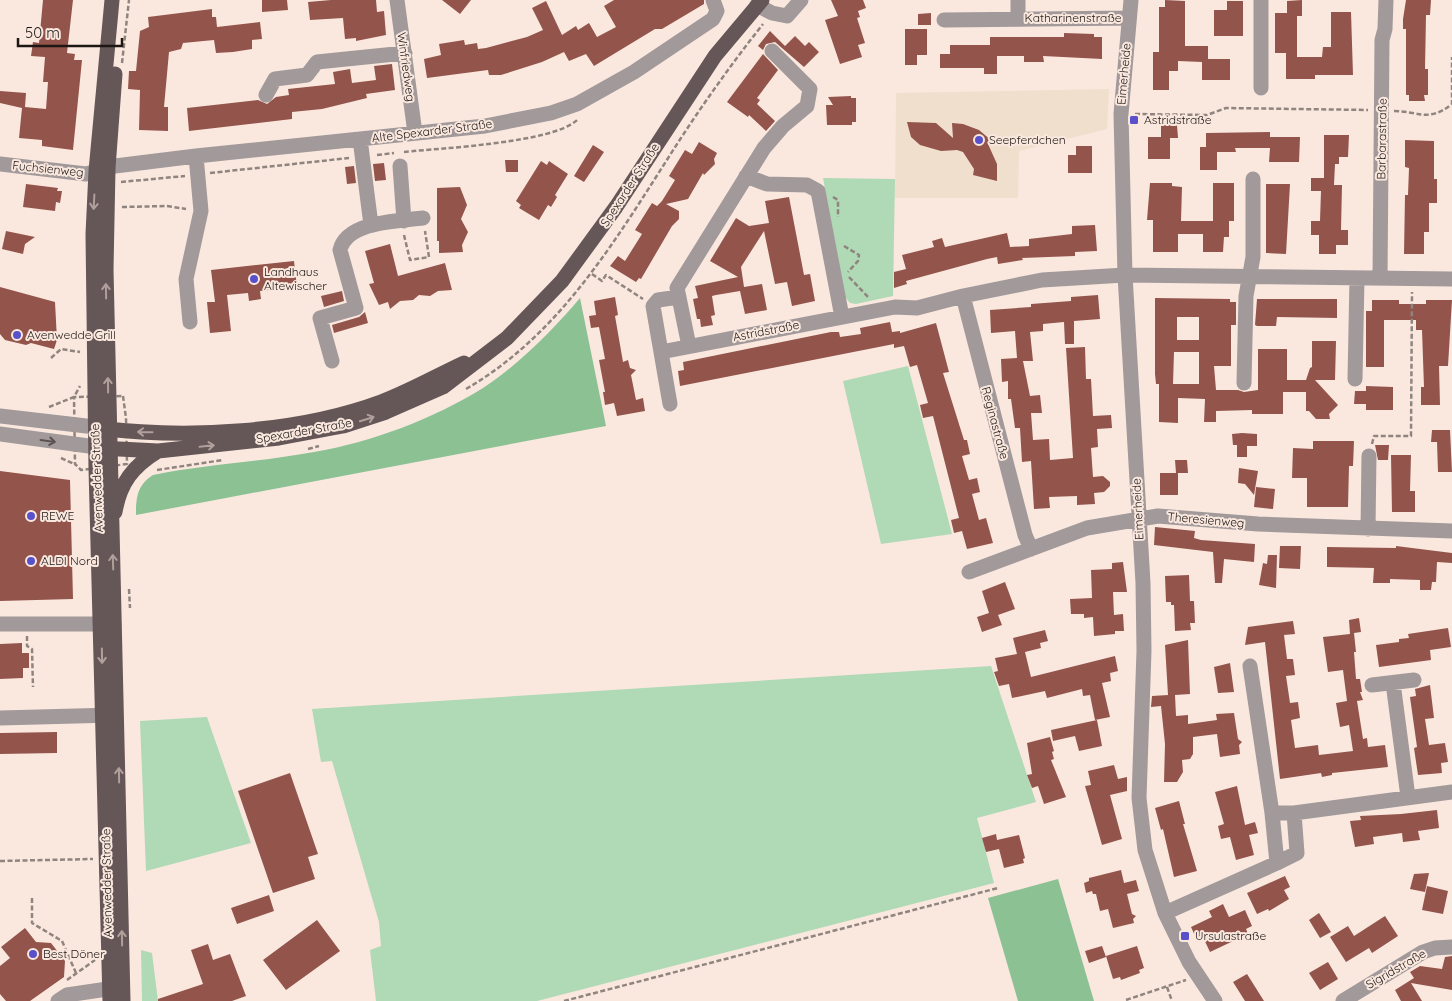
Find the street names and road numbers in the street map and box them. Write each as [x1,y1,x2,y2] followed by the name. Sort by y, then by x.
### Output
[1025,10,1122,25] street label: Katharinenstraße
[394,31,419,103] street label: Winfriedweg
[1113,42,1134,105] street label: Eimerheide
[1373,98,1390,180] street label: Barbarastraße
[371,116,493,145] street label: Alte Spexarder Straße
[597,140,662,229] street label: Spexarder Straße
[12,157,84,180] street label: Fuchsienweg
[731,317,801,344] street label: Astridstraße
[979,385,1012,461] street label: Reginastraße
[255,415,353,446] street label: Spexarder Straße
[87,423,106,533] street label: Avenwedder Straße
[1128,477,1147,540] street label: Eimerheide
[1167,509,1245,530] street label: Theresienweg
[98,828,115,938] street label: Avenwedder Straße
[1363,945,1429,992] street label: Sigridstraße

